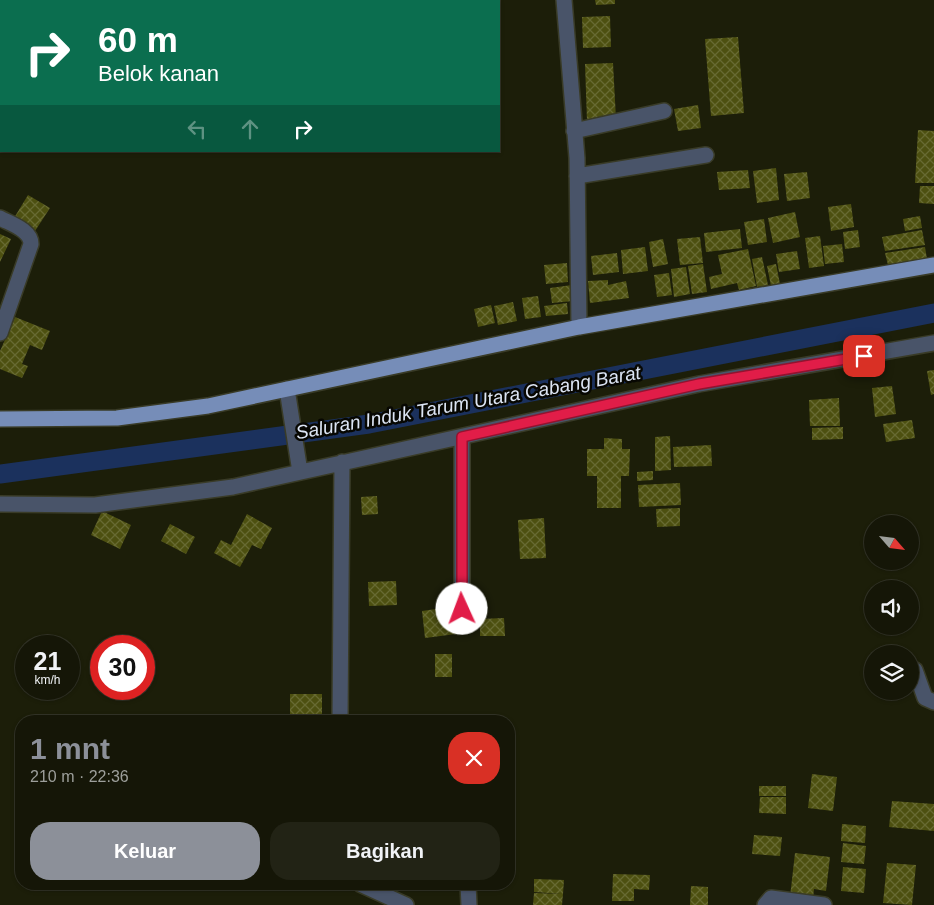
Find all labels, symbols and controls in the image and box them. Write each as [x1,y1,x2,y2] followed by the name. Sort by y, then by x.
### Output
[15,20,80,85] icon: right
[98,20,178,59] text: 60 m
[98,61,219,86] text: Belok kanan
[183,115,211,143] icon: left
[236,115,264,143] icon: ahead
[289,115,317,143] icon: right
[843,335,885,377] pin
[850,342,878,370] icon: arrive
[294,362,643,443] water label: Saluran Induk Tarum Utara Cabang Barat
[864,515,919,570] north arrow
[864,515,919,700] map controls
[864,580,919,635] button: sound
[435,582,487,634] position arrow
[90,635,155,700] speed limit sign: 30
[864,645,919,700] button: layers
[34,647,61,675] text: 21
[34,673,61,687] text: km/h
[30,732,110,765] text: 1 mnt
[448,732,500,784] button: close
[30,768,129,785] text: 210 m · 22:36
[30,822,260,880] button: Keluar
[270,822,500,880] button: Bagikan

